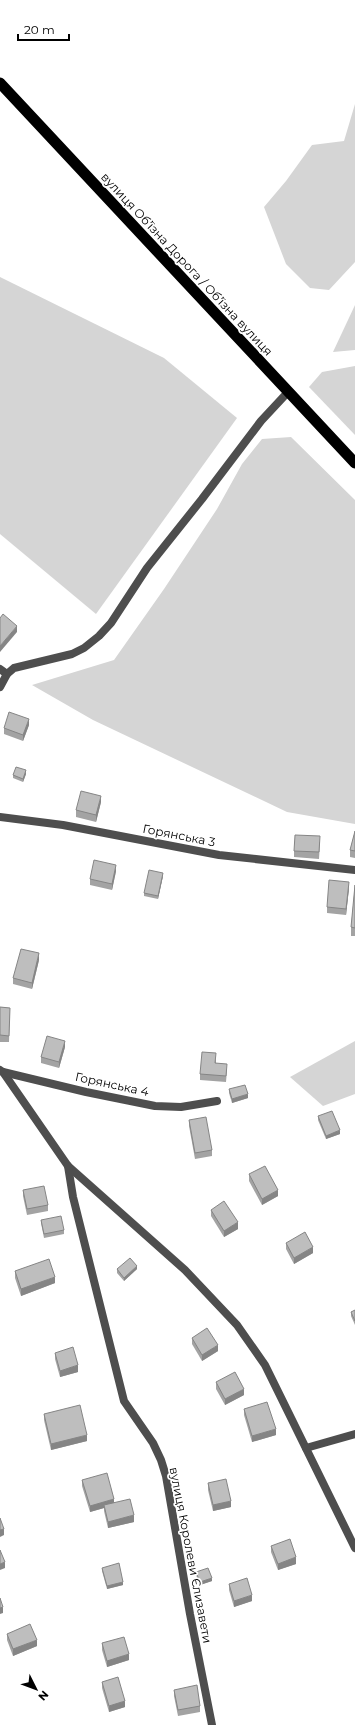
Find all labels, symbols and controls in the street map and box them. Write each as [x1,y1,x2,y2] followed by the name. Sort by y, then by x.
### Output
[18,16,69,42] scale bar
[24,22,55,37] text: 20 m
[98,169,276,359] street label: вулиця Обʼїзна Дорога / Обʼїзна вулиця
[141,821,217,849] street label: Горянська 3
[74,1069,150,1099] street label: Горянська 4
[167,1466,215,1644] street label: вулиця Королеви Єлизавети
[16,1669,56,1709] north arrow
[35,1688,52,1704] text: N

